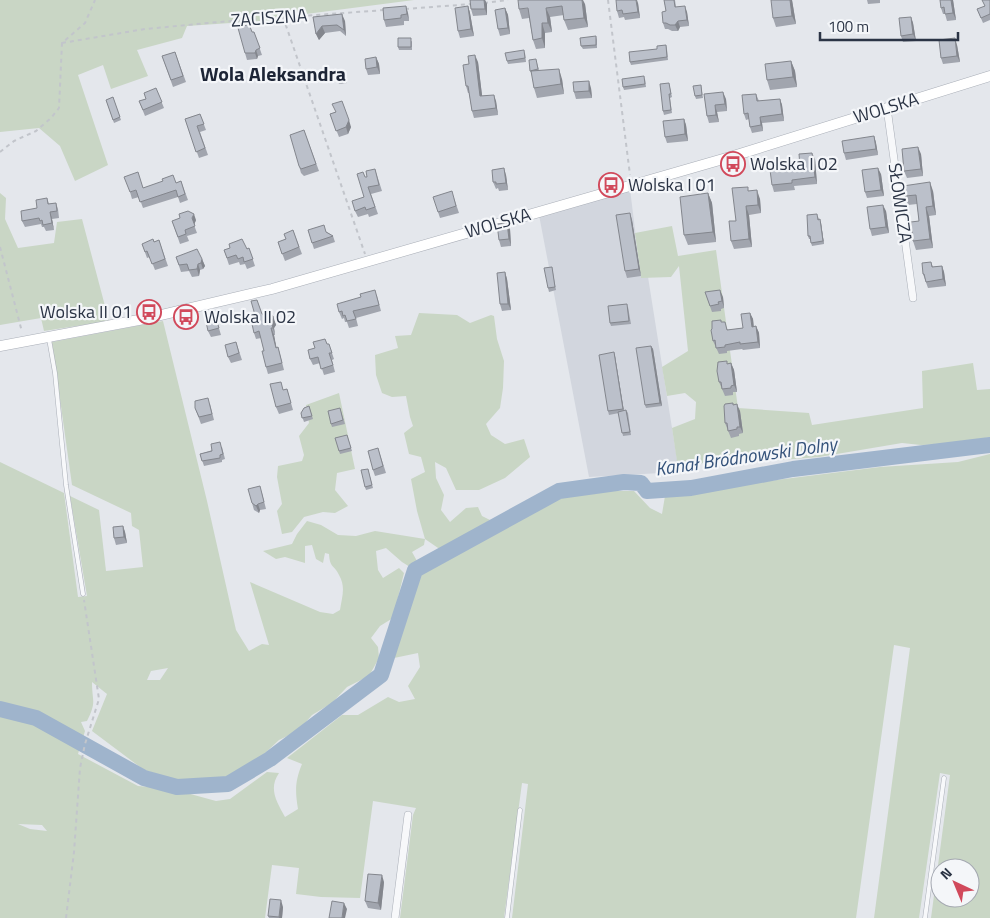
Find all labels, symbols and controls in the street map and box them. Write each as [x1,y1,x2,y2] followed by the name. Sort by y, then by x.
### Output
[230,1,308,34] street label: ZACISZNA
[820,10,958,42] scale bar
[828,15,869,38] text: 100 m
[200,58,346,89] district label: Wola Aleksandra
[850,85,922,130] street label: WOLSKA
[750,150,838,177] place label: Wolska I 02
[720,151,746,177] bus stop icon: Wolska I 02
[882,161,919,245] street label: SŁOWICZA
[628,171,716,198] place label: Wolska I 01
[598,172,624,198] bus stop icon: Wolska I 01
[462,200,534,245] street label: WOLSKA
[40,298,132,325] place label: Wolska II 01
[136,299,162,325] bus stop icon: Wolska II 01
[204,303,296,330] place label: Wolska II 02
[173,304,199,330] bus stop icon: Wolska II 02
[653,428,841,483] water label: Kanał Bródnowski Dolny
[930,858,980,908] north arrow
[935,862,956,884] text: N

